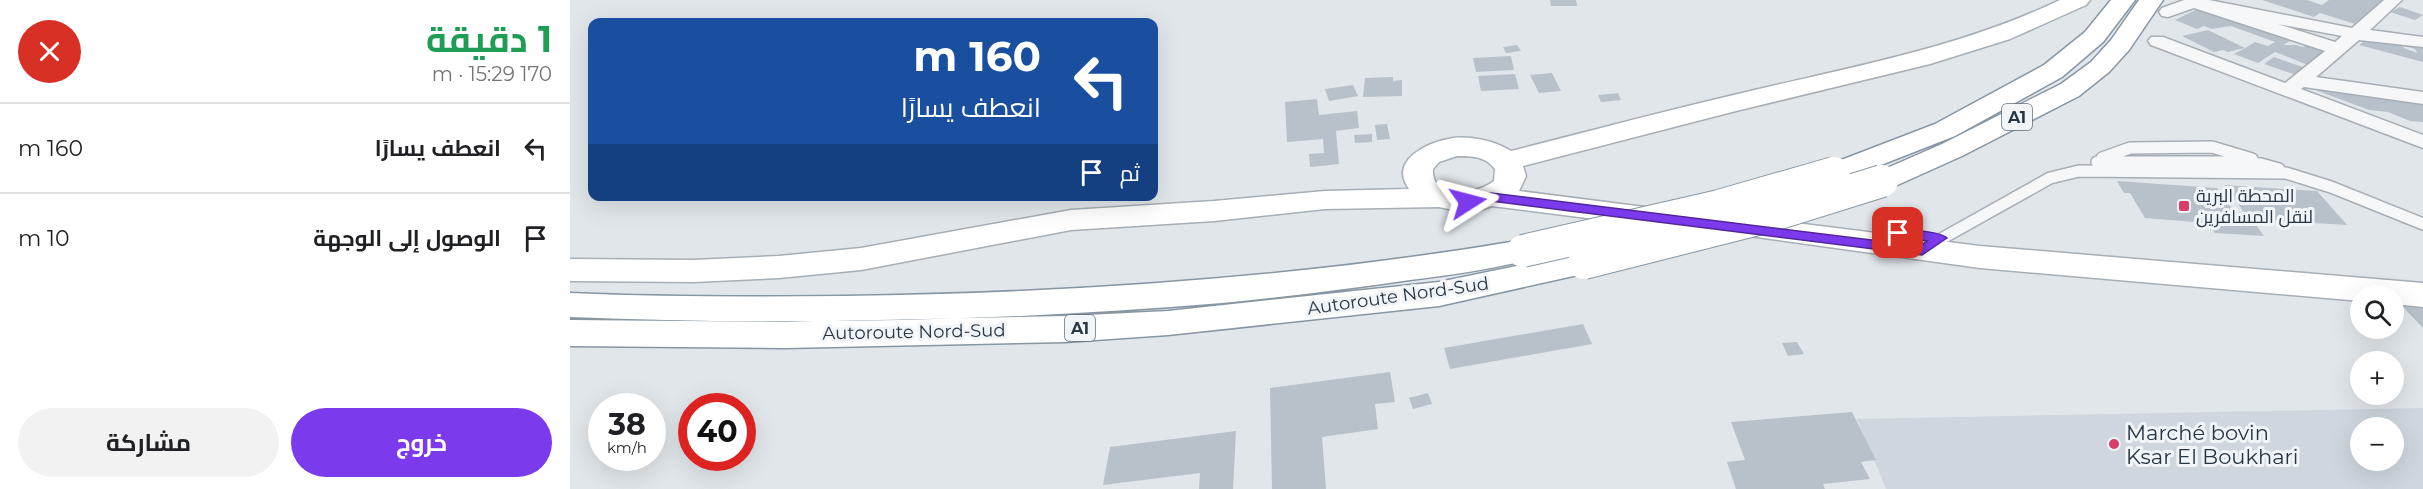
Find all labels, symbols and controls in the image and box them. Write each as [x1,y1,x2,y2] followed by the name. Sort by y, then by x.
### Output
[426,17,552,61] text: 1 دقيقة
[18,20,81,83] button: close
[913,30,1041,82] text: 160 m
[1062,42,1140,120] icon: left
[432,62,552,86] text: 170 m · 15:29
[901,91,1041,124] text: انعطف يسارًا
[2002,104,2032,130] road number: A1
[519,132,552,165] icon: left
[18,135,83,162] text: 160 m
[375,135,501,162] text: انعطف يسارًا
[1075,156,1108,189] icon: arrive
[1120,160,1140,187] text: ثم
[1436,170,1500,234] position arrow
[2196,185,2313,228] place label: المحطة البرية لنقل المسافرين
[2177,199,2191,213] marker: المحطة البرية لنقل المسافرين
[1872,207,1923,258] pin
[1881,216,1914,249] icon: arrive
[519,222,552,255] icon: arrive
[18,225,70,252] text: 10 m
[313,225,501,252] text: الوصول إلى الوجهة
[1306,272,1490,320] street label: Autoroute Nord-Sud
[2350,285,2404,471] map controls
[2350,285,2404,339] button: search
[1065,315,1095,341] road number: A1
[822,319,1006,345] street label: Autoroute Nord-Sud
[2350,351,2404,405] button: +
[678,393,756,471] speed limit sign: 40
[608,406,646,443] text: 38
[18,408,279,477] button: مشاركة
[291,408,552,477] button: خروج
[2350,417,2404,471] button: −
[2126,420,2298,469] place label: Marché bovin Ksar El Boukhari
[2107,437,2121,451] marker: Marché bovin Ksar El Boukhari
[607,438,647,457] text: km/h

